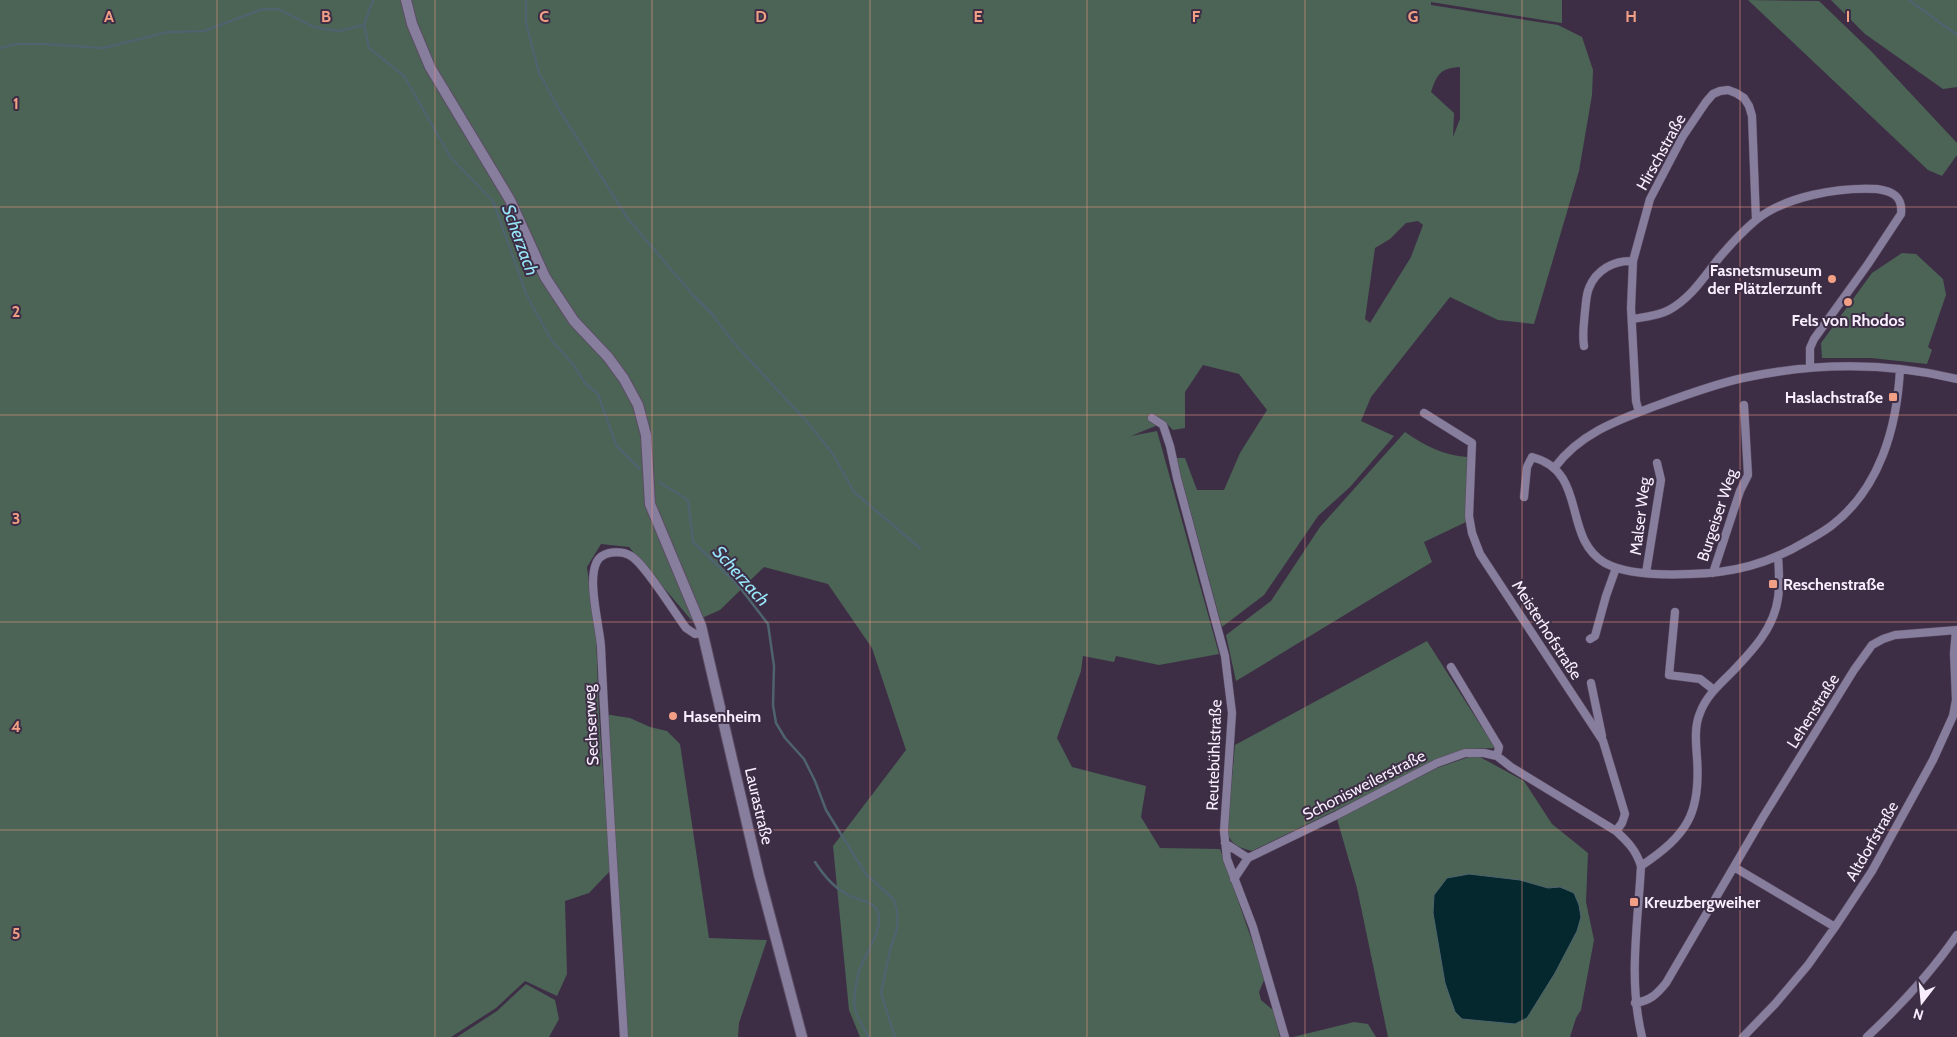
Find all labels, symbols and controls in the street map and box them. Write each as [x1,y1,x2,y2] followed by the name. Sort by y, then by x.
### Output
[104,7,114,26] text: A
[321,7,331,26] text: B
[539,7,549,26] text: C
[755,7,767,26] text: D
[973,7,983,26] text: E
[1192,7,1201,26] text: F
[1408,7,1418,26] text: G
[1625,7,1637,26] text: H
[1846,7,1850,26] text: I
[13,94,19,113] text: 1
[1632,111,1690,193] street label: Hirschstraße
[497,201,543,279] water label: Scherzach
[1707,261,1822,298] place label: Fasnetsmuseum der Plätzlerzunft
[1826,273,1838,285] marker: Fasnetsmuseum der Plätzlerzunft
[1842,296,1854,308] marker: Fels von Rhodos
[12,302,20,321] text: 2
[1792,311,1905,330] place label: Fels von Rhodos
[1785,388,1883,407] place label: Haslachstraße
[1887,391,1899,403] marker: Haslachstraße
[1693,465,1741,564] street label: Burgeiser Weg
[1626,475,1654,556] street label: Malser Weg
[12,509,20,528] text: 3
[708,541,774,611] water label: Scherzach
[1783,575,1885,594] place label: Reschenstraße
[1508,577,1586,683] street label: Meisterhofstraße
[1767,578,1779,590] marker: Reschenstraße
[1783,670,1843,752] street label: Lehenstraße
[579,683,603,766] street label: Sechserweg
[1203,699,1225,811] street label: Reutebühlstraße
[683,707,761,726] place label: Hasenheim
[667,710,679,722] marker: Hasenheim
[11,717,21,736] text: 4
[1300,746,1428,824] street label: Schonisweilerstraße
[741,766,777,846] street label: Laurastraße
[1842,798,1902,884] street label: Altdorfstraße
[1644,893,1761,912] place label: Kreuzbergweiher
[1628,896,1640,908] marker: Kreuzbergweiher
[12,924,20,943] text: 5
[1897,977,1947,1027] north arrow
[1911,1004,1926,1025] text: N

